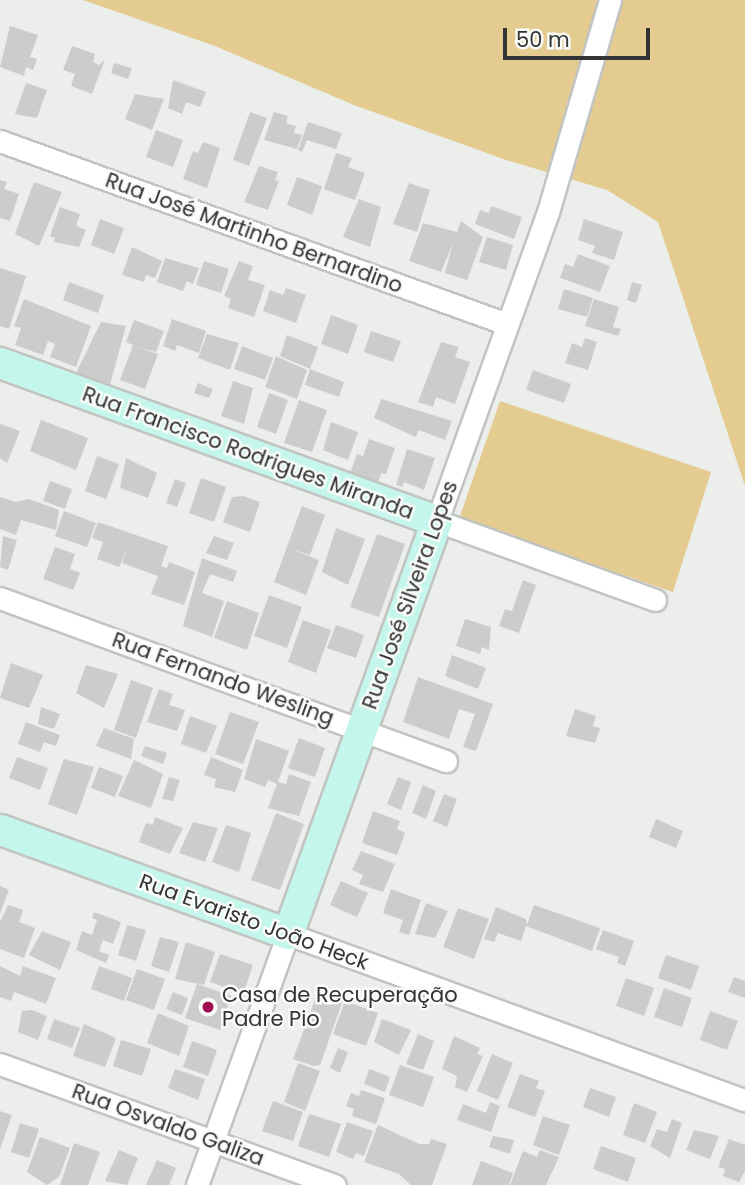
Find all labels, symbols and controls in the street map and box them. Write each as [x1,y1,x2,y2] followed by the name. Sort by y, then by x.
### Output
[507,14,654,58] scale bar
[516,25,570,54] text: 50 m
[102,167,406,299] street label: Rua José Martinho Bernardino
[79,381,417,525] street label: Rua Francisco Rodrigues Miranda
[357,477,463,713] street label: Rua José Silveira Lopes
[109,627,337,731] street label: Rua Fernando Wesling
[136,869,372,975] street label: Rua Evaristo João Heck
[222,982,458,1032] place label: Casa de Recuperação Padre Pio
[200,999,216,1015] marker: Casa de Recuperação Padre Pio
[69,1079,267,1171] street label: Rua Osvaldo Galiza

